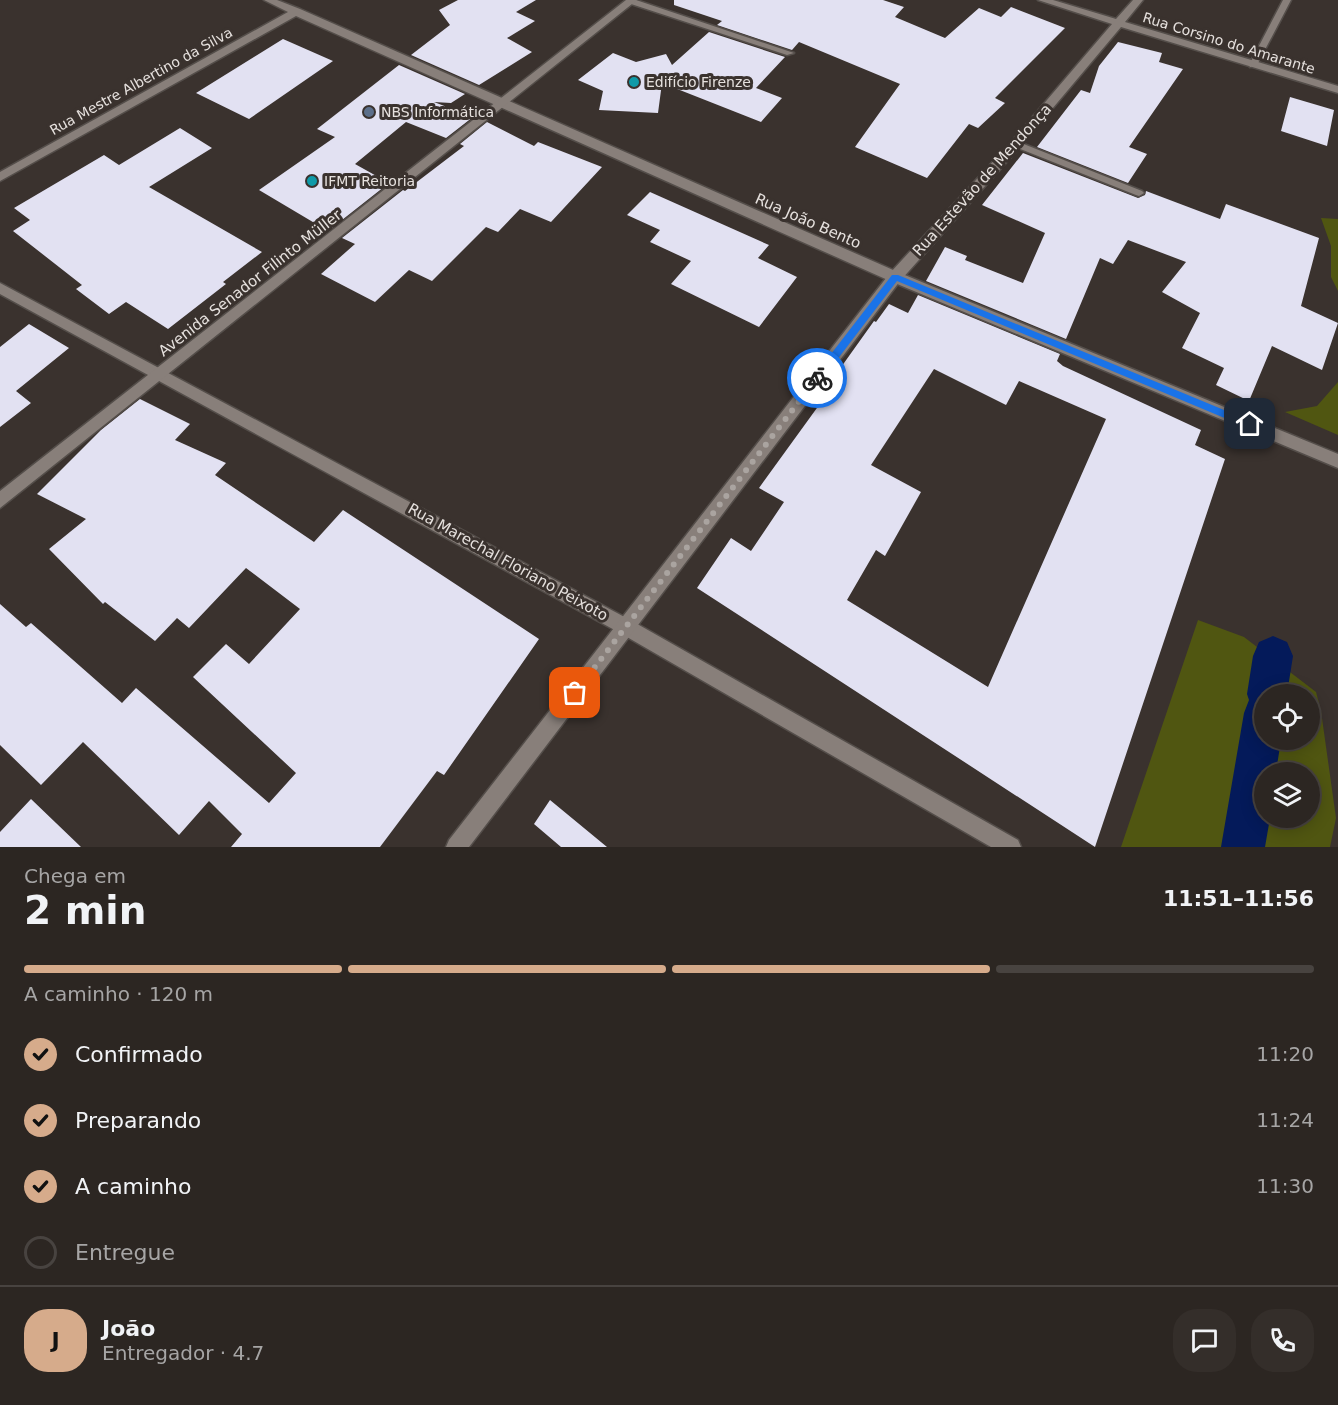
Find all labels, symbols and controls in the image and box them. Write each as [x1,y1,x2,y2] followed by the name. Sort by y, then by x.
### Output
[1141,9,1317,77] street label: Rua Corsino do Amarante
[47,24,235,138] street label: Rua Mestre Albertino da Silva
[646,74,751,90] place label: Edifício Firenze
[627,75,641,89] marker: Edifício Firenze
[909,100,1055,260] street label: Rua Estevão de Mendonça
[381,104,494,120] place label: NBS Informática
[362,105,376,119] marker: NBS Informática
[324,173,415,189] place label: IFMT Reitoria
[305,174,319,188] marker: IFMT Reitoria
[752,190,864,252] street label: Rua João Bento
[155,205,346,360] street label: Avenida Senador Filinto Müller
[787,348,847,408] courier
[801,362,834,395] icon: bike
[1224,398,1275,449] pin
[1233,407,1266,440] icon: home
[405,499,611,625] street label: Rua Marechal Floriano Peixoto
[549,667,600,718] pin
[558,676,591,709] icon: bag
[1254,684,1320,828] map controls
[1254,684,1320,750] button: locate
[1254,762,1320,828] button: layers
[24,864,126,888] text: Chega em
[1163,886,1314,911] text: 11:51–11:56
[24,888,146,933] text: 2 min
[24,982,213,1006] text: A caminho · 120 m
[24,1038,57,1071] icon: check
[75,1042,203,1067] text: Confirmado
[1256,1042,1314,1066] text: 11:20
[24,1104,57,1137] icon: check
[75,1108,201,1133] text: Preparando
[1256,1108,1314,1132] text: 11:24
[24,1170,57,1203] icon: check
[75,1174,192,1199] text: A caminho
[1256,1174,1314,1198] text: 11:30
[75,1240,175,1265] text: Entregue
[1173,1309,1236,1372] button: chat
[1251,1309,1314,1372] button: phone
[102,1316,155,1341] text: João
[51,1328,60,1353] text: J
[102,1341,264,1365] text: Entregador · 4.7

